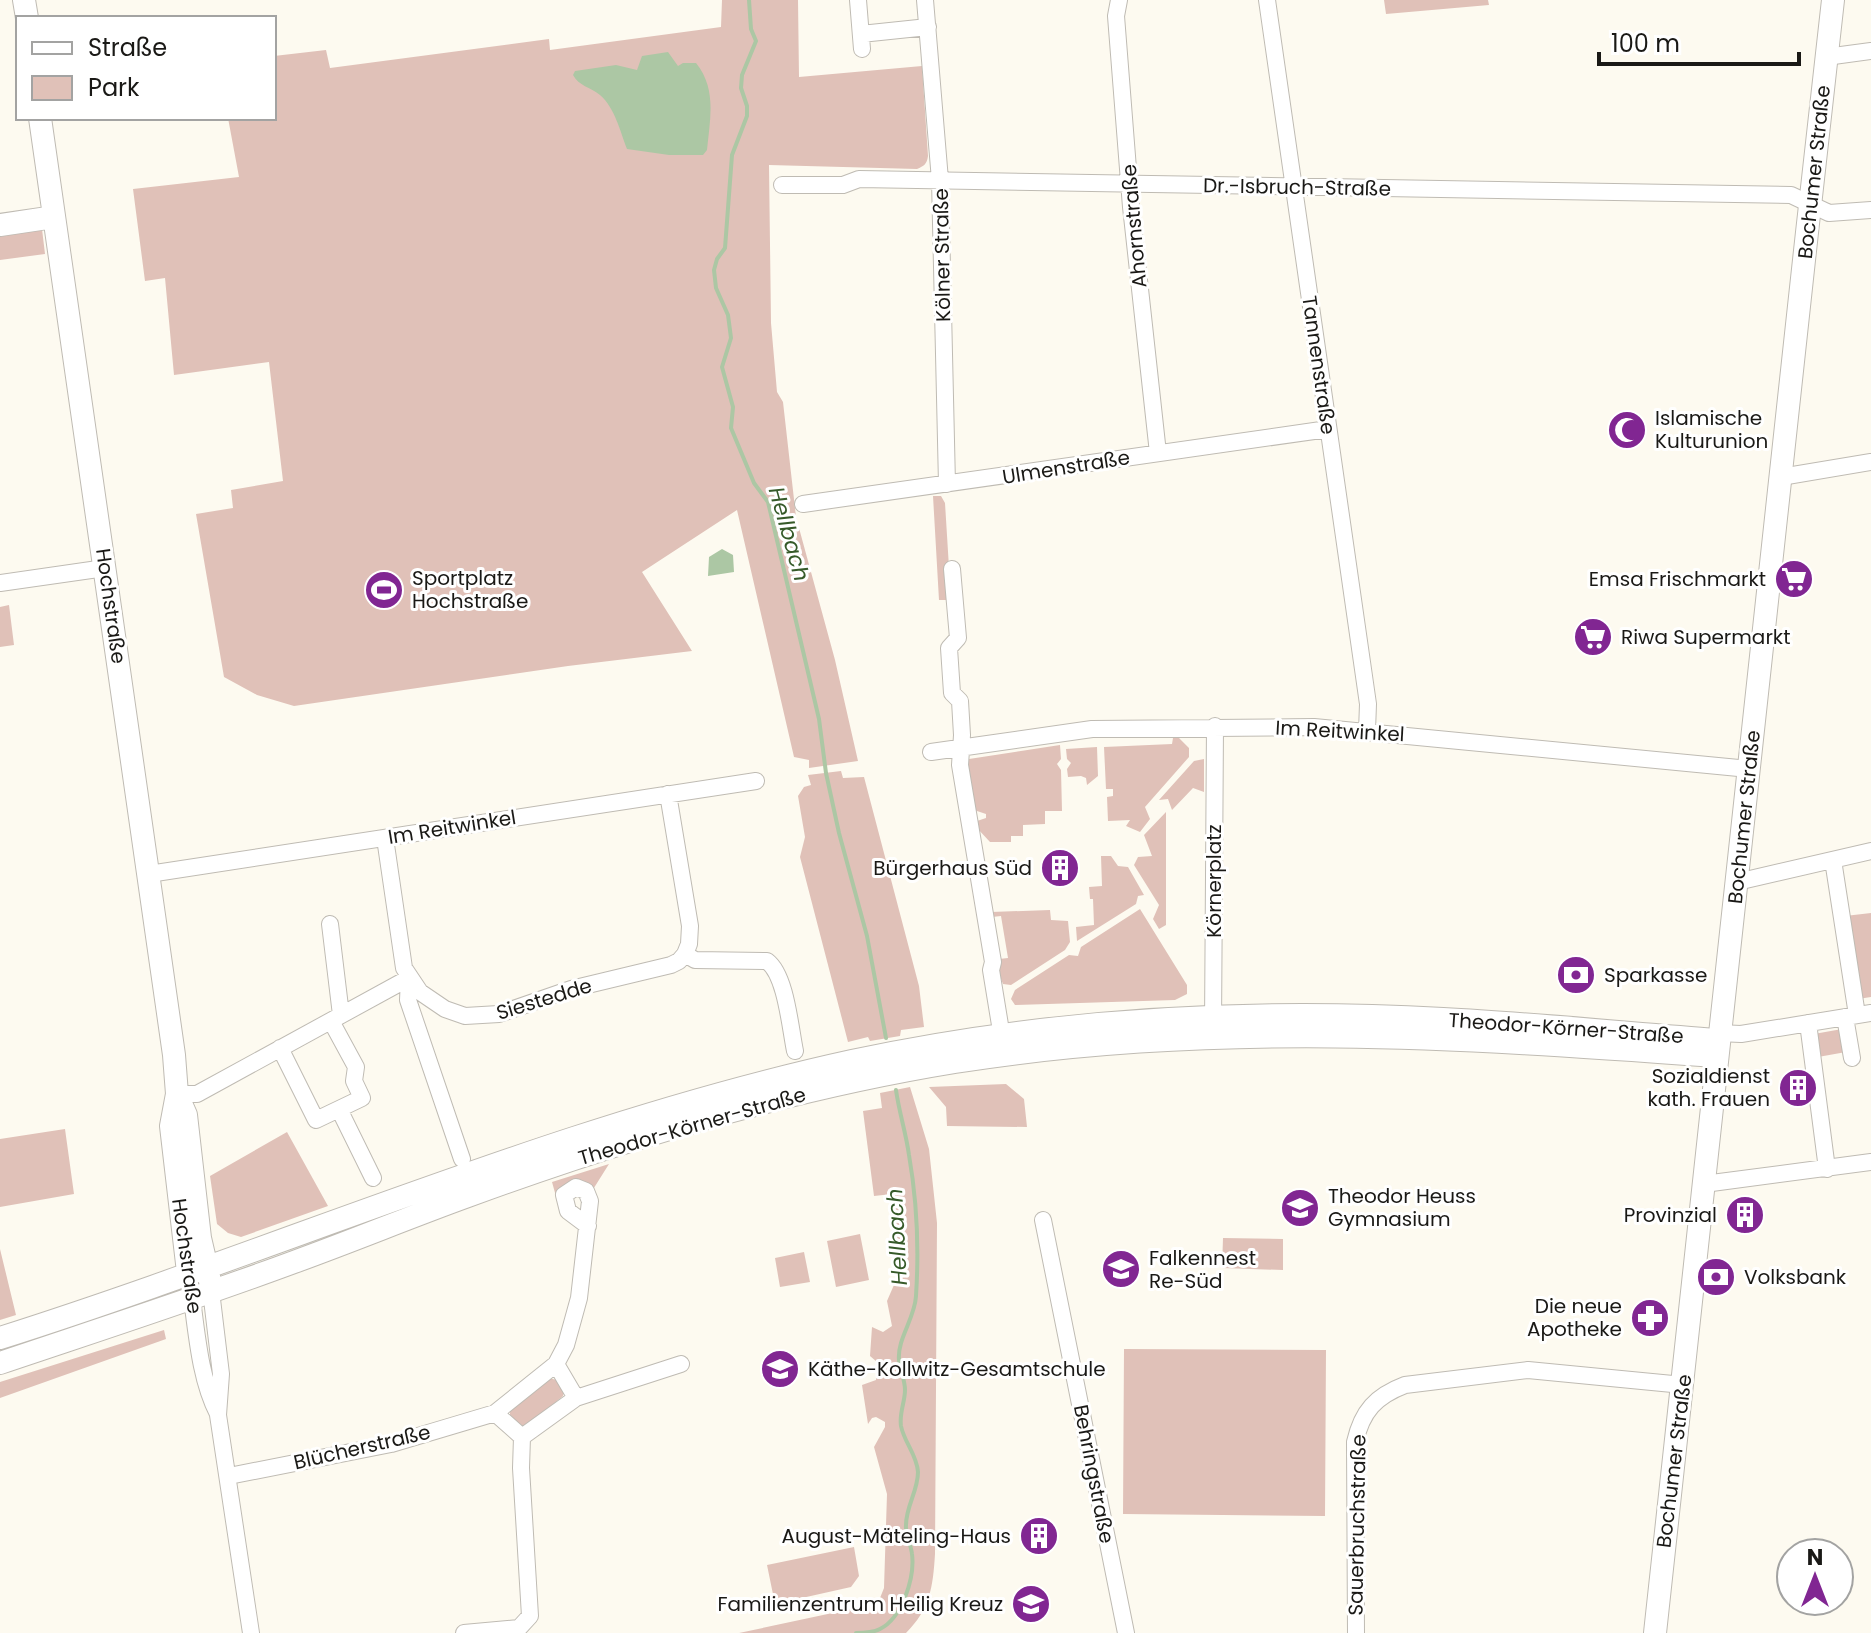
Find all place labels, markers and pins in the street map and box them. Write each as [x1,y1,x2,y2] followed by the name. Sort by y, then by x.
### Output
[1655,404,1768,455] place label: Islamische Kulturunion
[1606,409,1648,451] mosque icon: Islamische Kulturunion
[1773,558,1815,600] supermarket icon: Emsa Frischmarkt
[412,564,528,615] place label: Sportplatz Hochstraße
[1589,565,1766,593] place label: Emsa Frischmarkt
[363,569,405,611] sports icon: Sportplatz Hochstraße
[1572,616,1614,658] supermarket icon: Riwa Supermarkt
[1621,623,1790,651] place label: Riwa Supermarkt
[1039,847,1081,889] building icon: Bürgerhaus Süd
[873,854,1032,882] place label: Bürgerhaus Süd
[1555,954,1597,996] bank icon: Sparkasse
[1604,961,1707,989] place label: Sparkasse
[1648,1062,1770,1113] place label: Sozialdienst kath. Frauen
[1777,1067,1819,1109] building icon: Sozialdienst kath. Frauen
[1328,1182,1476,1233] place label: Theodor Heuss Gymnasium
[1279,1187,1321,1229] school or university icon: Theodor Heuss Gymnasium
[1724,1194,1766,1236] building icon: Provinzial
[1624,1201,1717,1229] place label: Provinzial
[1149,1244,1256,1295] place label: Falkennest Re-Süd
[1100,1248,1142,1290] school or university icon: Falkennest Re-Süd
[1695,1256,1737,1298] bank icon: Volksbank
[1744,1263,1847,1291] place label: Volksbank
[1527,1292,1622,1343] place label: Die neue Apotheke
[1629,1297,1671,1339] pharmacy icon: Die neue Apotheke
[759,1348,801,1390] school or university icon: Käthe-Kollwitz-Gesamtschule
[808,1355,1106,1383] place label: Käthe-Kollwitz-Gesamtschule
[1018,1515,1060,1557] building icon: August-Mäteling-Haus
[781,1522,1011,1550] place label: August-Mäteling-Haus
[1010,1583,1052,1625] school or university icon: Familienzentrum Heilig Kreuz
[717,1590,1003,1618] place label: Familienzentrum Heilig Kreuz

